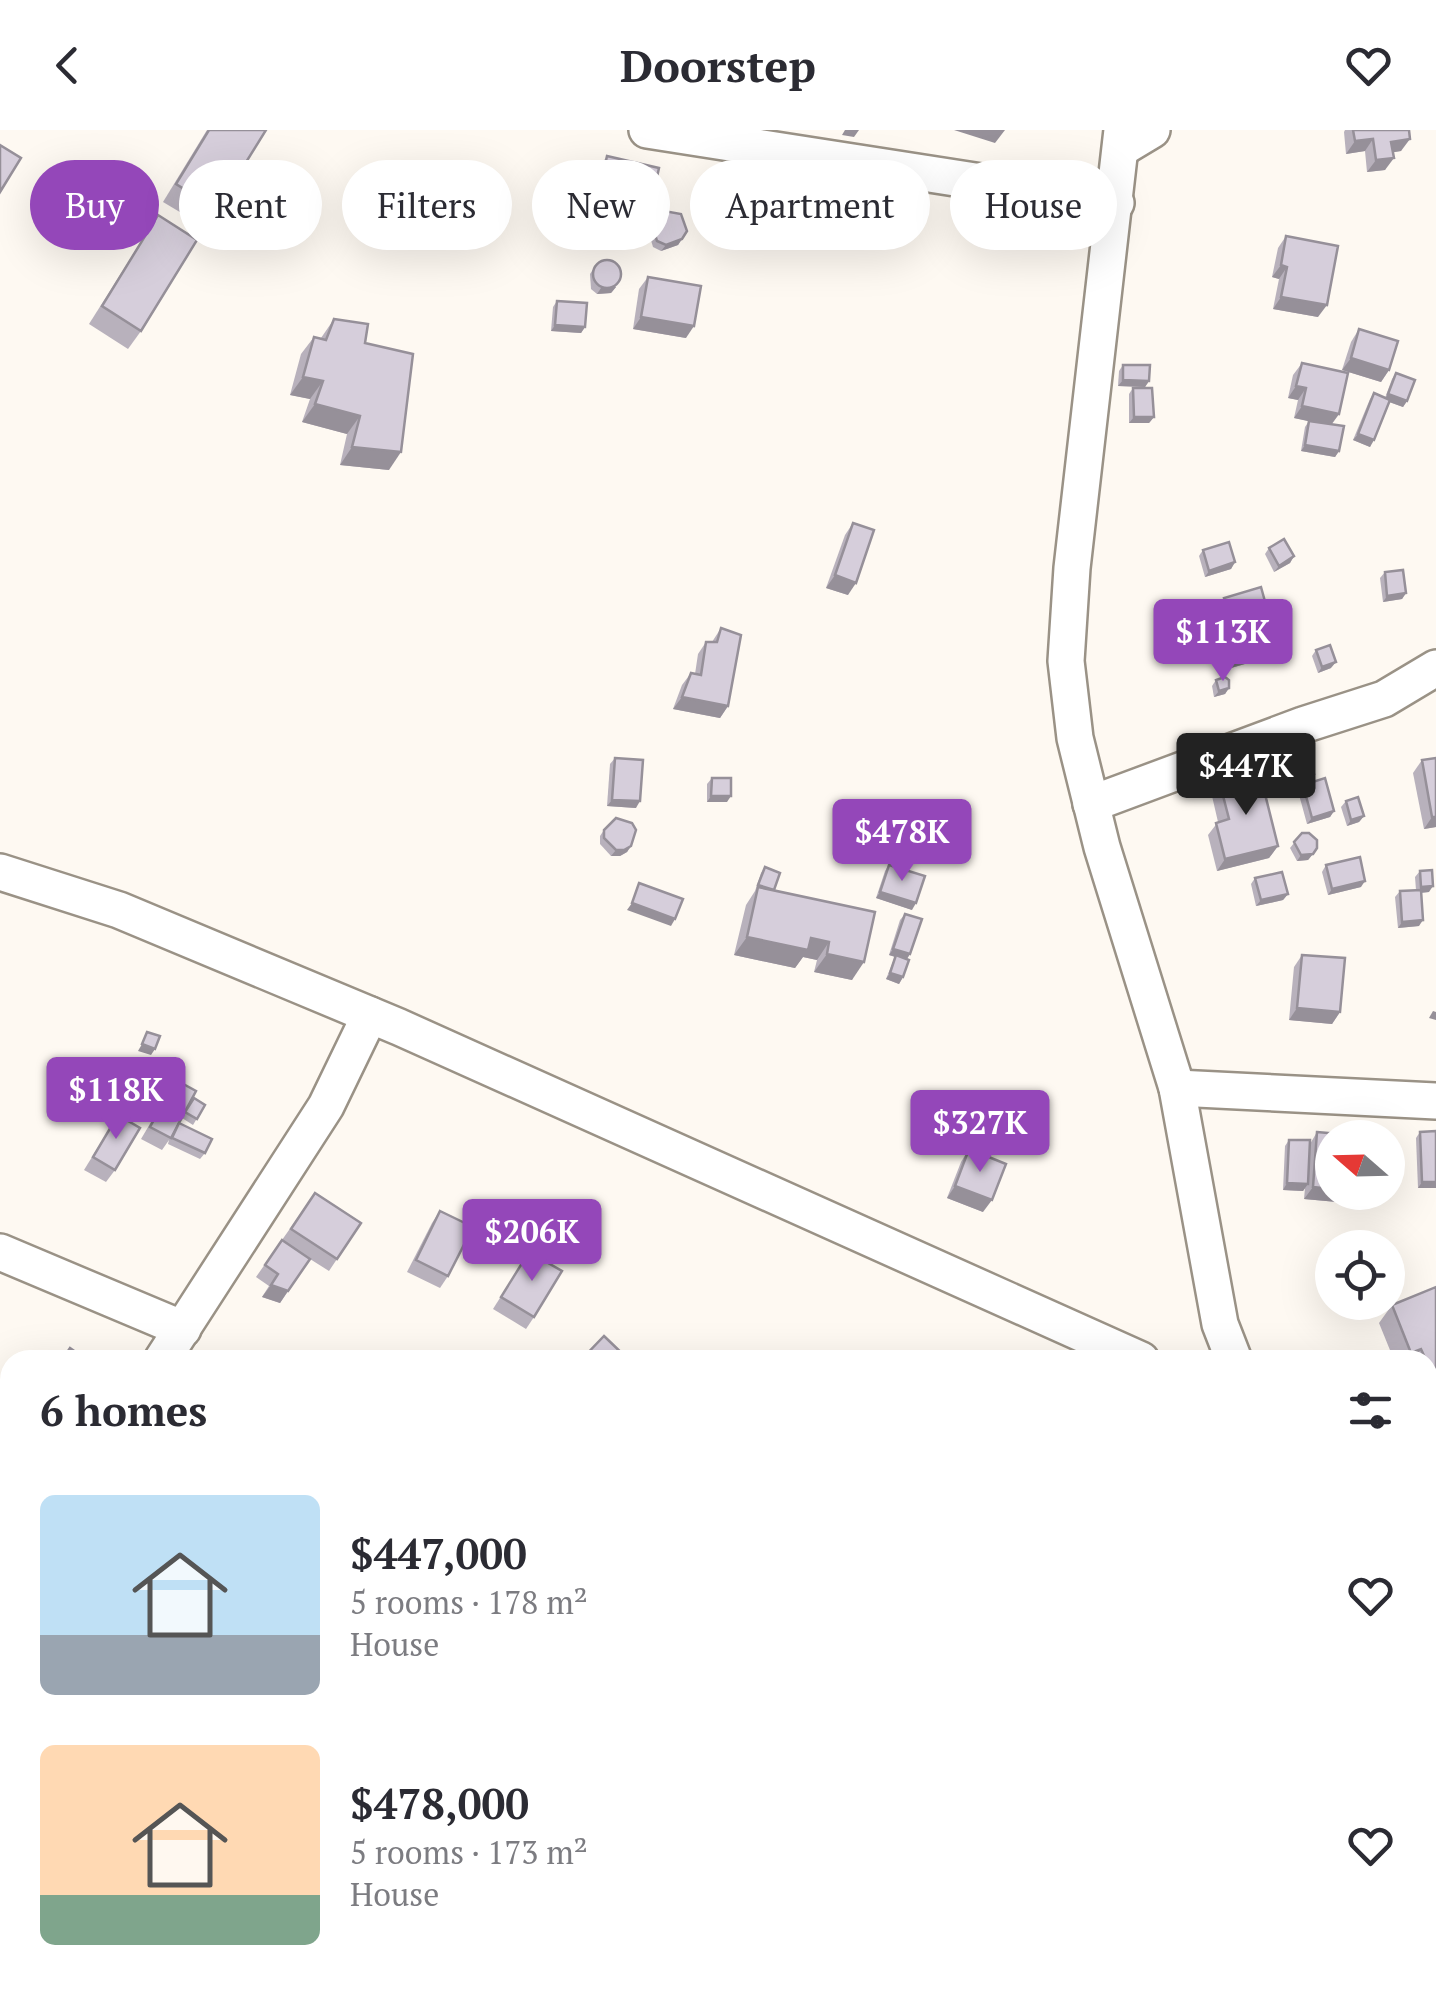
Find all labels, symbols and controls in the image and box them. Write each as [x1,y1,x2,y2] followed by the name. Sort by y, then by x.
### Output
[620,35,816,95] text: Doorstep
[40,38,95,93] icon: back
[1341,38,1396,93] icon: heart
[30,160,159,250] chip: Buy
[179,160,322,250] chip: Rent
[342,160,512,250] chip: Filters
[532,160,670,250] chip: New
[690,160,930,250] chip: Apartment
[950,160,1117,250] chip: House
[1153,599,1293,684] pin: $113K
[1175,610,1271,652] text: $113K
[1176,733,1316,818] pin: $447K
[1198,744,1294,786] text: $447K
[832,799,972,884] pin: $478K
[854,810,950,852] text: $478K
[46,1057,186,1142] pin: $118K
[68,1068,164,1110] text: $118K
[910,1090,1050,1175] pin: $327K
[932,1101,1028,1143] text: $327K
[1315,1120,1405,1210] north arrow
[1315,1120,1405,1320] map controls
[462,1199,602,1284] pin: $206K
[484,1210,580,1252] text: $206K
[1315,1230,1405,1320] button: locate
[40,1382,207,1438] text: 6 homes
[1343,1383,1398,1438] icon: filters
[350,1525,527,1581] text: $447,000
[120,1535,240,1655] icon: home
[1343,1568,1398,1623] icon: heart
[350,1581,588,1623] text: 5 rooms · 178 m²
[350,1623,439,1665] text: House
[350,1775,529,1831] text: $478,000
[120,1785,240,1905] icon: home
[1343,1818,1398,1873] icon: heart
[350,1831,588,1873] text: 5 rooms · 173 m²
[350,1873,439,1915] text: House

